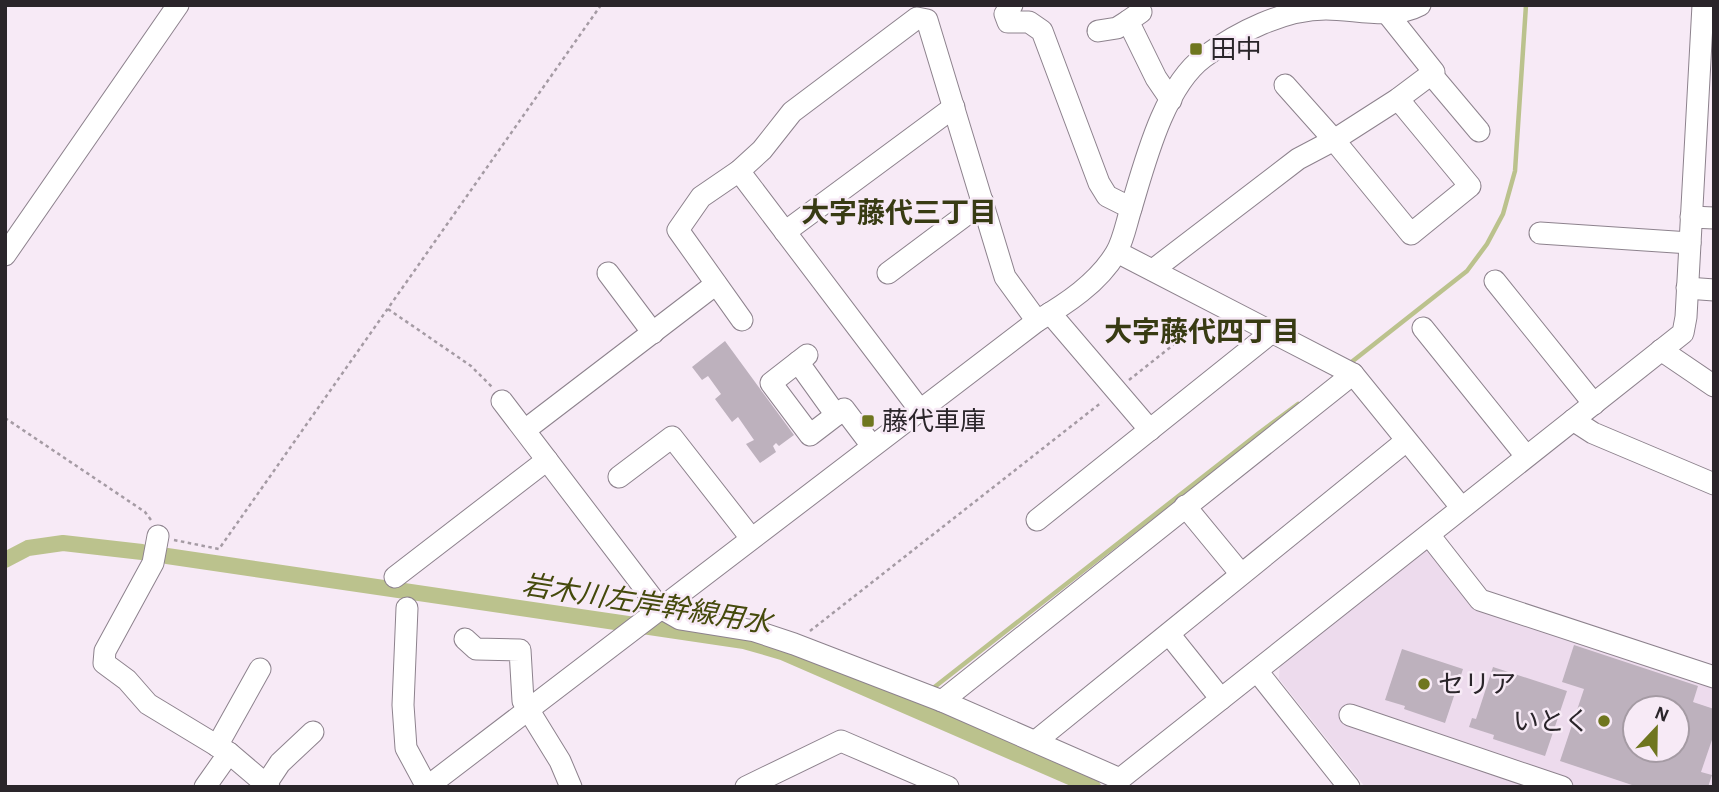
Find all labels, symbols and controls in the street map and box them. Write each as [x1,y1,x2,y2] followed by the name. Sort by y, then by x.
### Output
[1210,36,1262,63] place label: 田中
[1188,41,1204,57] marker: 田中
[801,198,997,228] district label: 大字藤代三丁目
[1104,317,1300,347] district label: 大字藤代四丁目
[882,407,986,435] place label: 藤代車庫
[860,413,876,429] marker: 藤代車庫
[520,569,777,639] water label: 岩木川左岸幹線用水
[1438,672,1516,698] place label: セリア
[1416,676,1432,692] marker: セリア
[1621,694,1691,764] north arrow
[1652,703,1671,726] text: N
[1513,709,1590,735] place label: いとく
[1596,713,1612,729] marker: いとく

